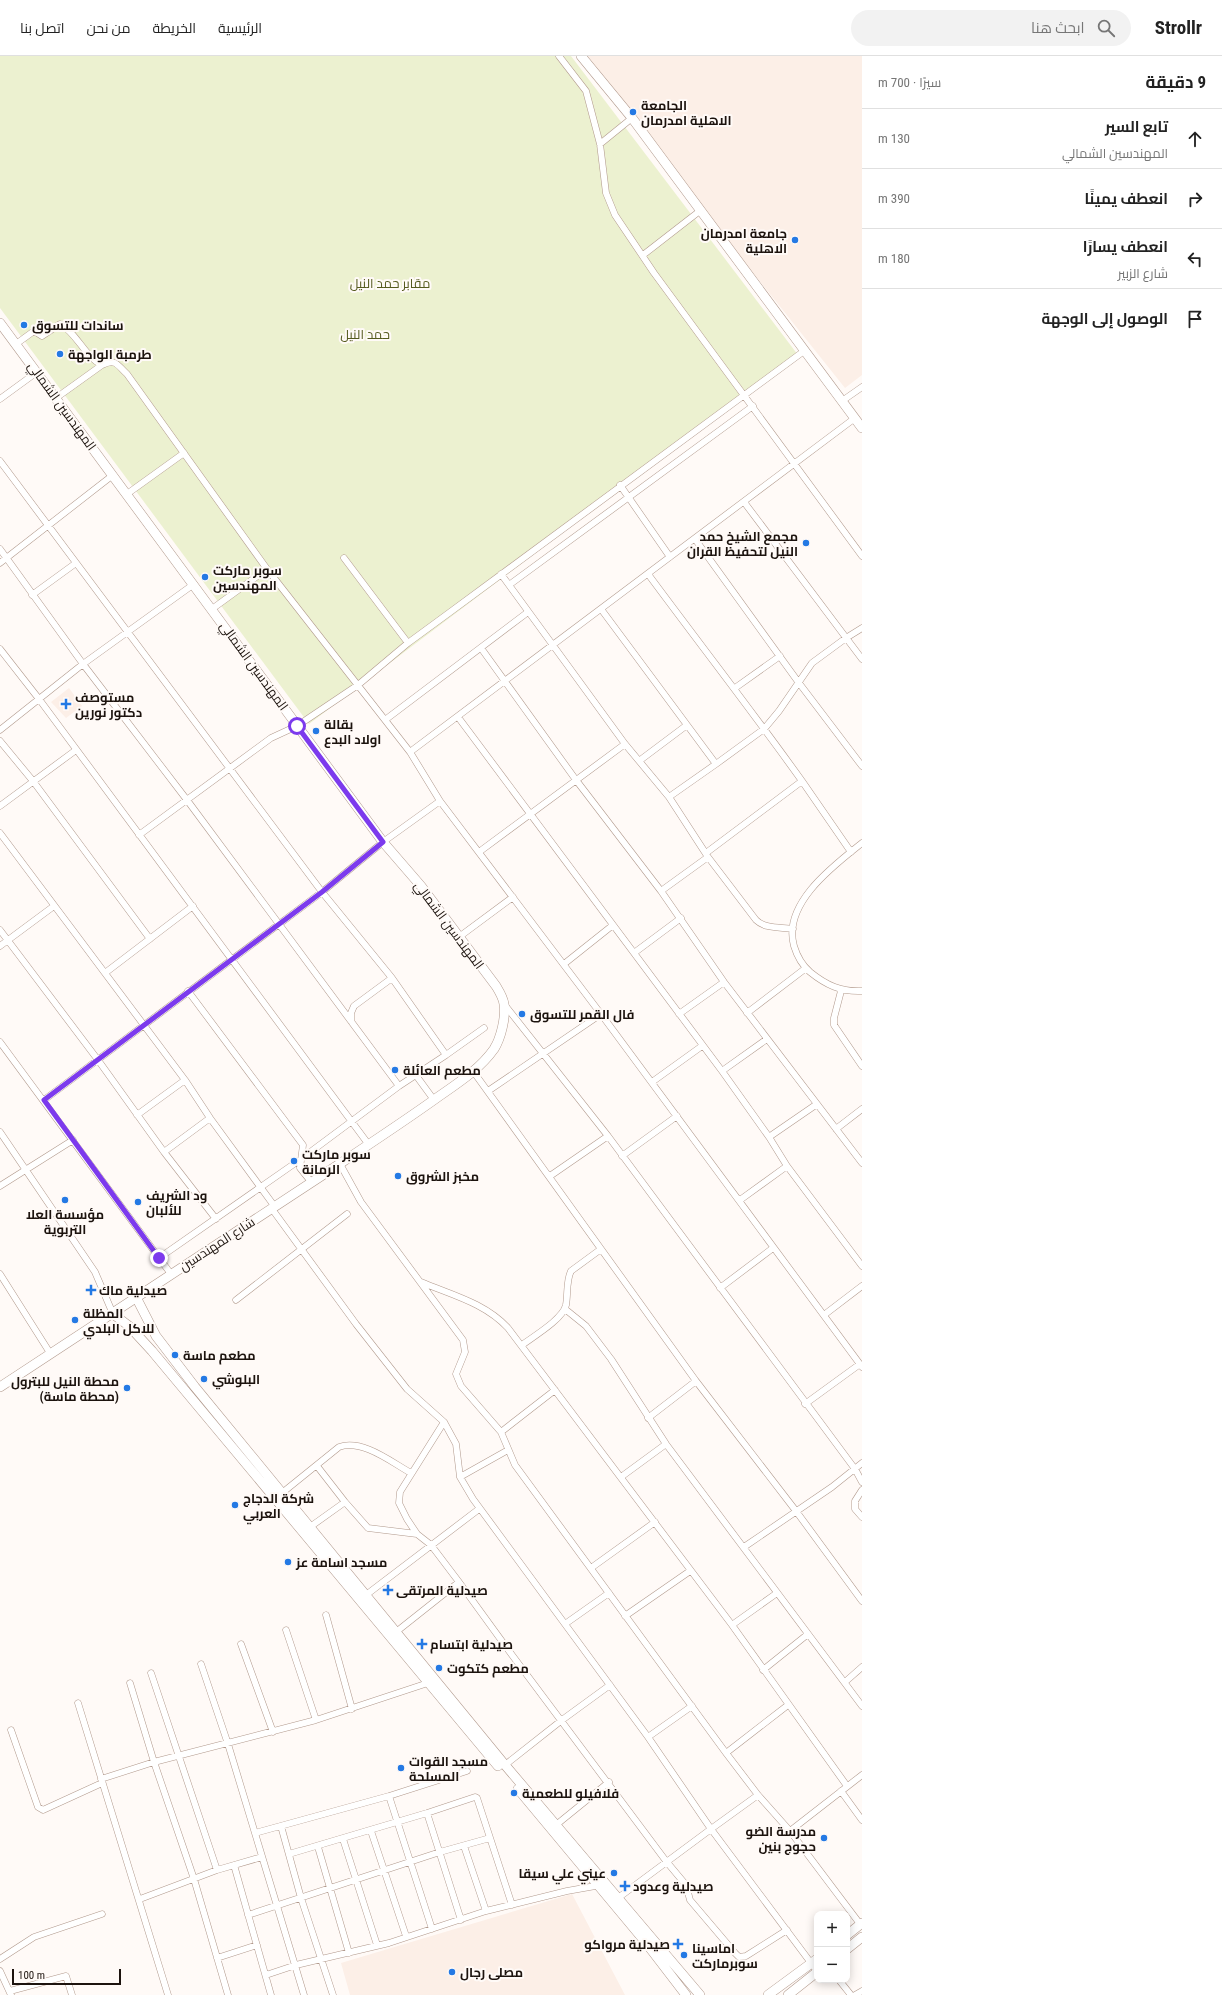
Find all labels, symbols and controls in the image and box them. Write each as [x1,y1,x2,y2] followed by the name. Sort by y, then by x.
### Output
[851,10,1131,46] search box
[1155,16,1202,39] text: Strollr
[1095,17,1117,39] icon: search
[1031,19,1085,37] text: ابحث هنا
[20,20,64,36] text: اتصل بنا
[86,20,130,36] text: من نحن
[152,20,196,36] text: الخريطة
[218,20,262,36] text: الرئيسية
[1145,72,1206,92] text: 9 دقيقة
[878,75,941,90] text: سيرًا · 700 m
[641,98,732,128] place label: الجامعة الاهلية امدرمان
[628,107,638,117] marker: الجامعة الاهلية امدرمان
[1105,118,1168,136] text: تابع السير
[1184,128,1206,150] icon: ahead
[878,131,910,146] text: 130 m
[1062,146,1168,161] text: المهندسين الشمالي
[1184,188,1206,210] icon: right
[1085,190,1168,208] text: انعطف يمينًا
[878,191,910,206] text: 390 m
[701,226,787,256] place label: جامعة امدرمان الاهلية
[790,235,800,245] marker: جامعة امدرمان الاهلية
[1083,238,1168,256] text: انعطف يسارًا
[1184,248,1206,270] icon: left
[878,251,910,266] text: 180 m
[1118,266,1168,281] text: شارع الزبير
[350,276,430,291] park label: مقابر حمد النيل
[1184,308,1206,330] icon: arrive
[1042,310,1168,328] text: الوصول إلى الوجهة
[32,318,124,334] place label: ساندات للتسوق
[19,320,29,330] marker: ساندات للتسوق
[340,327,390,342] park label: حمد النيل
[68,347,152,363] place label: طرمبة الواجهة
[55,349,65,359] marker: طرمبة الواجهة
[22,359,99,455] street label: المهندسين الشمالي
[687,529,798,559] place label: مجمع الشيخ حمد النيل لتحفيظ القران
[801,538,811,548] marker: مجمع الشيخ حمد النيل لتحفيظ القران
[213,563,282,594] place label: سوبر ماركت المهندسين
[200,572,210,582] marker: سوبر ماركت المهندسين
[214,619,291,715] street label: المهندسين الشمالي
[75,690,142,721] place label: مستوصف دكتور نورين
[60,698,72,710] marker: مستوصف دكتور نورين
[288,717,306,735] route start
[324,717,381,748] place label: بقالة اولاد البدع
[311,726,321,736] marker: بقالة اولاد البدع
[409,878,487,974] street label: المهندسين الشمالي
[530,1007,635,1023] place label: فال القمر للتسوق
[517,1009,527,1019] marker: فال القمر للتسوق
[403,1063,481,1080] place label: مطعم العائلة
[390,1065,400,1075] marker: مطعم العائلة
[302,1147,371,1177] place label: سوبر ماركت الرمانة
[289,1156,299,1166] marker: سوبر ماركت الرمانة
[406,1169,479,1185] place label: مخبز الشروق
[393,1171,403,1181] marker: مخبز الشروق
[146,1188,207,1218] place label: ود الشريف للألبان
[60,1195,70,1205] marker: مؤسسة العلا التربوية
[133,1197,143,1207] marker: ود الشريف للألبان
[26,1207,104,1238] place label: مؤسسة العلا التربوية
[176,1214,258,1275] street label: شارع المهندسين
[150,1249,168,1267] route end
[99,1283,167,1298] place label: صيدلية ماك
[86,1285,96,1295] marker: صيدلية ماك
[83,1306,154,1340] place label: المظلة للاكل البلدي
[70,1315,80,1325] marker: المظلة للاكل البلدي
[183,1348,256,1365] place label: مطعم ماسة
[170,1350,180,1360] marker: مطعم ماسة
[212,1372,260,1390] place label: البلوشي
[11,1374,119,1404] place label: محطة النيل للبترول (محطة ماسة)
[199,1374,209,1384] marker: البلوشي
[122,1383,132,1393] marker: محطة النيل للبترول (محطة ماسة)
[243,1491,314,1525] place label: شركة الدجاج العربي
[230,1500,240,1510] marker: شركة الدجاج العربي
[295,1555,387,1570] place label: مسجد اسامة عز
[283,1557,293,1567] marker: مسجد اسامة عز
[396,1583,488,1598] place label: صيدلية المرتقى
[383,1585,393,1595] marker: صيدلية المرتقى
[430,1637,513,1654] place label: صيدلية ابتسام
[417,1639,427,1649] marker: صيدلية ابتسام
[447,1661,529,1678] place label: مطعم كتكوت
[434,1663,444,1673] marker: مطعم كتكوت
[409,1754,488,1784] place label: مسجد القوات المسلحة
[396,1763,406,1773] marker: مسجد القوات المسلحة
[522,1786,619,1802] place label: فلافيلو للطعمية
[509,1788,519,1798] marker: فلافيلو للطعمية
[745,1824,816,1855] place label: مدرسة الضو حجوج بنين
[819,1833,829,1843] marker: مدرسة الضو حجوج بنين
[519,1866,606,1885] place label: عيني علي سيقا
[609,1868,619,1878] marker: عيني علي سيقا
[633,1879,713,1895] place label: صيدلية وعدود
[620,1881,630,1891] marker: صيدلية وعدود
[814,1911,850,1983] map controls
[814,1911,850,1947] button: +
[584,1937,670,1953] place label: صيدلية مرواكو
[673,1939,683,1949] marker: صيدلية مرواكو
[692,1941,758,1972] place label: اماسينا سوبرماركت
[814,1947,850,1983] button: −
[679,1950,689,1960] marker: اماسينا سوبرماركت
[460,1965,523,1981] place label: مصلى رجال
[12,1967,121,1986] scale bar
[447,1967,457,1977] marker: مصلى رجال
[18,1969,45,1982] text: 100 m

